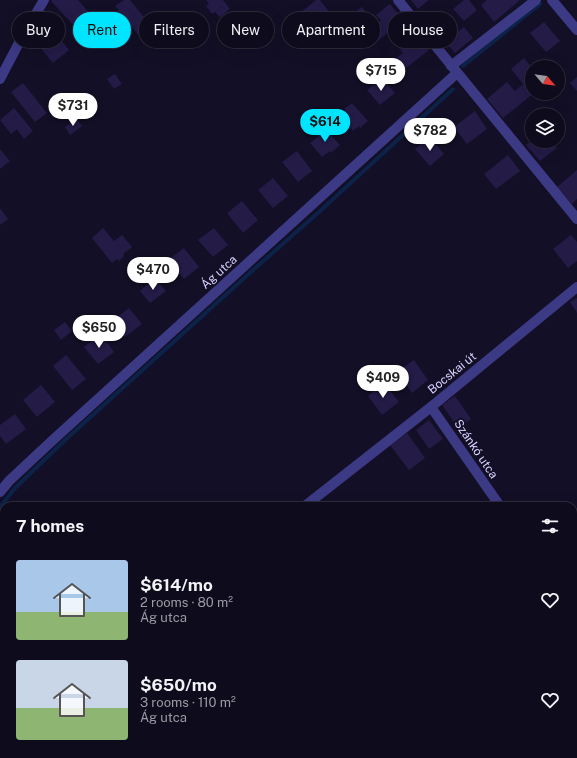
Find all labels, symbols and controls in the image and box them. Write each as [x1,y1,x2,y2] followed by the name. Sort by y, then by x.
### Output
[12,12,65,48] chip: Buy
[73,12,131,48] chip: Rent
[139,12,209,48] chip: Filters
[217,12,274,48] chip: New
[282,12,380,48] chip: Apartment
[388,12,457,48] chip: House
[357,58,405,92] pin: $715
[525,60,565,100] north arrow
[525,60,565,148] map controls
[365,63,397,78] text: $715
[49,93,97,127] pin: $731
[57,98,89,113] text: $731
[525,108,565,148] button: layers
[301,109,349,143] pin: $614
[309,114,341,129] text: $614
[406,118,454,152] pin: $782
[413,123,447,138] text: $782
[198,252,240,292] street label: Ág utca
[129,257,177,291] pin: $470
[136,262,170,277] text: $470
[75,315,123,349] pin: $650
[82,320,116,335] text: $650
[425,349,479,397] street label: Bocskai út
[359,365,407,399] pin: $409
[366,370,400,385] text: $409
[451,417,501,481] street label: Szánkó utca
[539,515,561,537] icon: filters
[16,516,84,536] text: 7 homes
[140,575,213,595] text: $614/mo
[48,576,96,624] icon: home
[539,589,561,611] icon: heart
[140,595,233,610] text: 2 rooms · 80 m²
[140,610,187,625] text: Ág utca
[140,675,217,695] text: $650/mo
[48,676,96,724] icon: home
[539,689,561,711] icon: heart
[140,695,236,710] text: 3 rooms · 110 m²
[140,710,187,725] text: Ág utca

